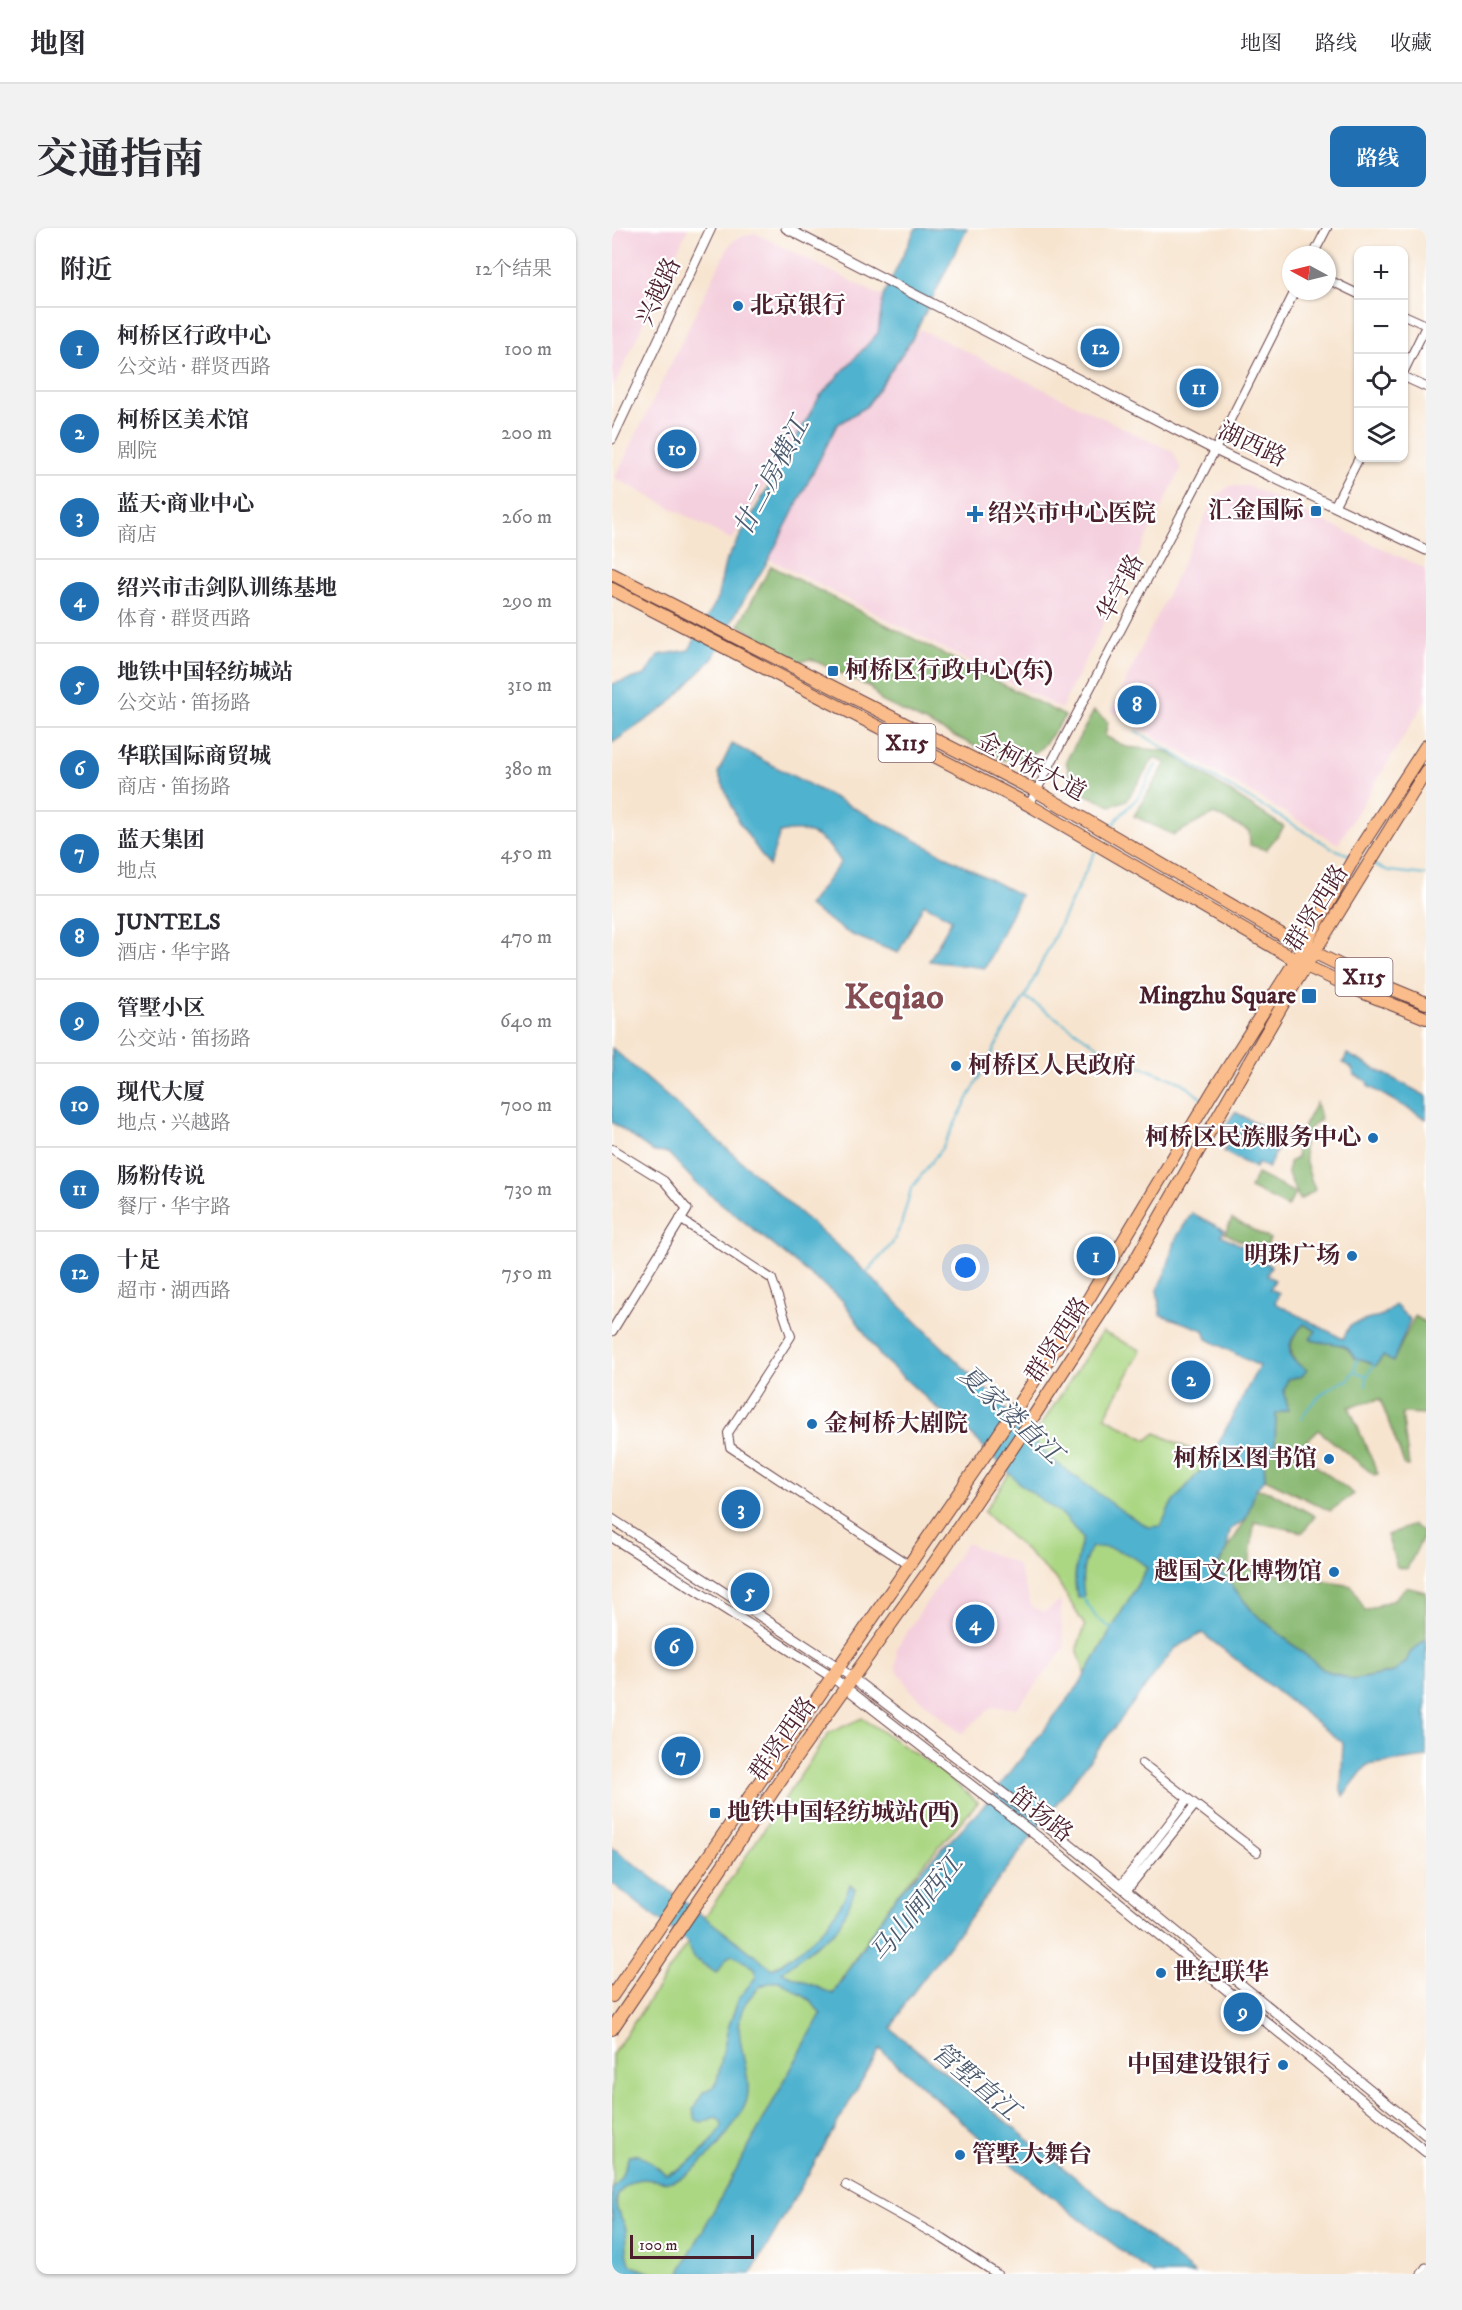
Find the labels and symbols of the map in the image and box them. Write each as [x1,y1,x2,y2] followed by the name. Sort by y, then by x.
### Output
[1282,246,1336,300] north arrow
[630,253,688,331] street label: 兴越路
[750,291,846,321] place label: 北京银行
[731,299,745,313] marker: 北京银行
[1080,326,1120,370] pin: 12
[1180,366,1218,410] pin: 11
[727,408,819,542] water label: 廿二房横江
[1213,416,1291,474] street label: 湖西路
[658,426,696,472] pin: 10
[1208,496,1304,526] place label: 汇金国际
[988,499,1156,529] place label: 绍兴市中心医院
[1309,504,1323,518] marker: 汇金国际
[966,505,984,523] marker: 绍兴市中心医院
[1091,549,1151,627] street label: 华宇路
[845,656,1053,686] place label: 柯桥区行政中心(东)
[826,664,840,678] marker: 柯桥区行政中心(东)
[1118,682,1156,728] pin: 8
[878,724,936,762] road number: X115
[971,726,1091,808] street label: 金柯桥大道
[1279,859,1355,957] street label: 群贤西路
[1336,958,1392,996] road number: X115
[844,975,944,1020] district label: Keqiao
[1139,981,1296,1011] place label: Mingzhu Square
[1300,987,1318,1005] marker: Mingzhu Square
[968,1051,1136,1081] place label: 柯桥区人民政府
[949,1059,963,1073] marker: 柯桥区人民政府
[1145,1123,1361,1153] place label: 柯桥区民族服务中心
[1366,1131,1380,1145] marker: 柯桥区民族服务中心
[1076,1234,1116,1278] pin: 1
[1244,1241,1340,1271] place label: 明珠广场
[1345,1249,1359,1263] marker: 明珠广场
[951,1253,980,1282] your location
[1019,1292,1097,1388] street label: 群贤西路
[1172,1358,1210,1402] pin: 2
[951,1359,1072,1474] water label: 夏家溇直江
[824,1409,968,1439] place label: 金柯桥大剧院
[805,1417,819,1431] marker: 金柯桥大剧院
[1173,1444,1317,1474] place label: 柯桥区图书馆
[1322,1452,1336,1466] marker: 柯桥区图书馆
[722,1486,760,1532] pin: 3
[1154,1557,1322,1587] place label: 越国文化博物馆
[1327,1565,1341,1579] marker: 越国文化博物馆
[730,1570,770,1614] pin: 5
[956,1602,994,1646] pin: 4
[654,1624,694,1670] pin: 6
[743,1691,823,1787] street label: 群贤西路
[662,1734,700,1778] pin: 7
[1003,1781,1079,1849] street label: 笛扬路
[727,1798,959,1828] place label: 地铁中国轻纺城站(西)
[708,1806,722,1820] marker: 地铁中国轻纺城站(西)
[863,1845,973,1970] water label: 马山闸西江
[1173,1958,1269,1988] place label: 世纪联华
[1154,1966,1168,1980] marker: 世纪联华
[1224,1990,1262,2034] pin: 9
[925,2036,1028,2131] water label: 管墅直江
[1127,2050,1271,2080] place label: 中国建设银行
[1276,2058,1290,2072] marker: 中国建设银行
[972,2140,1092,2170] place label: 管墅大舞台
[953,2148,967,2162] marker: 管墅大舞台
[630,2232,754,2260] scale bar

